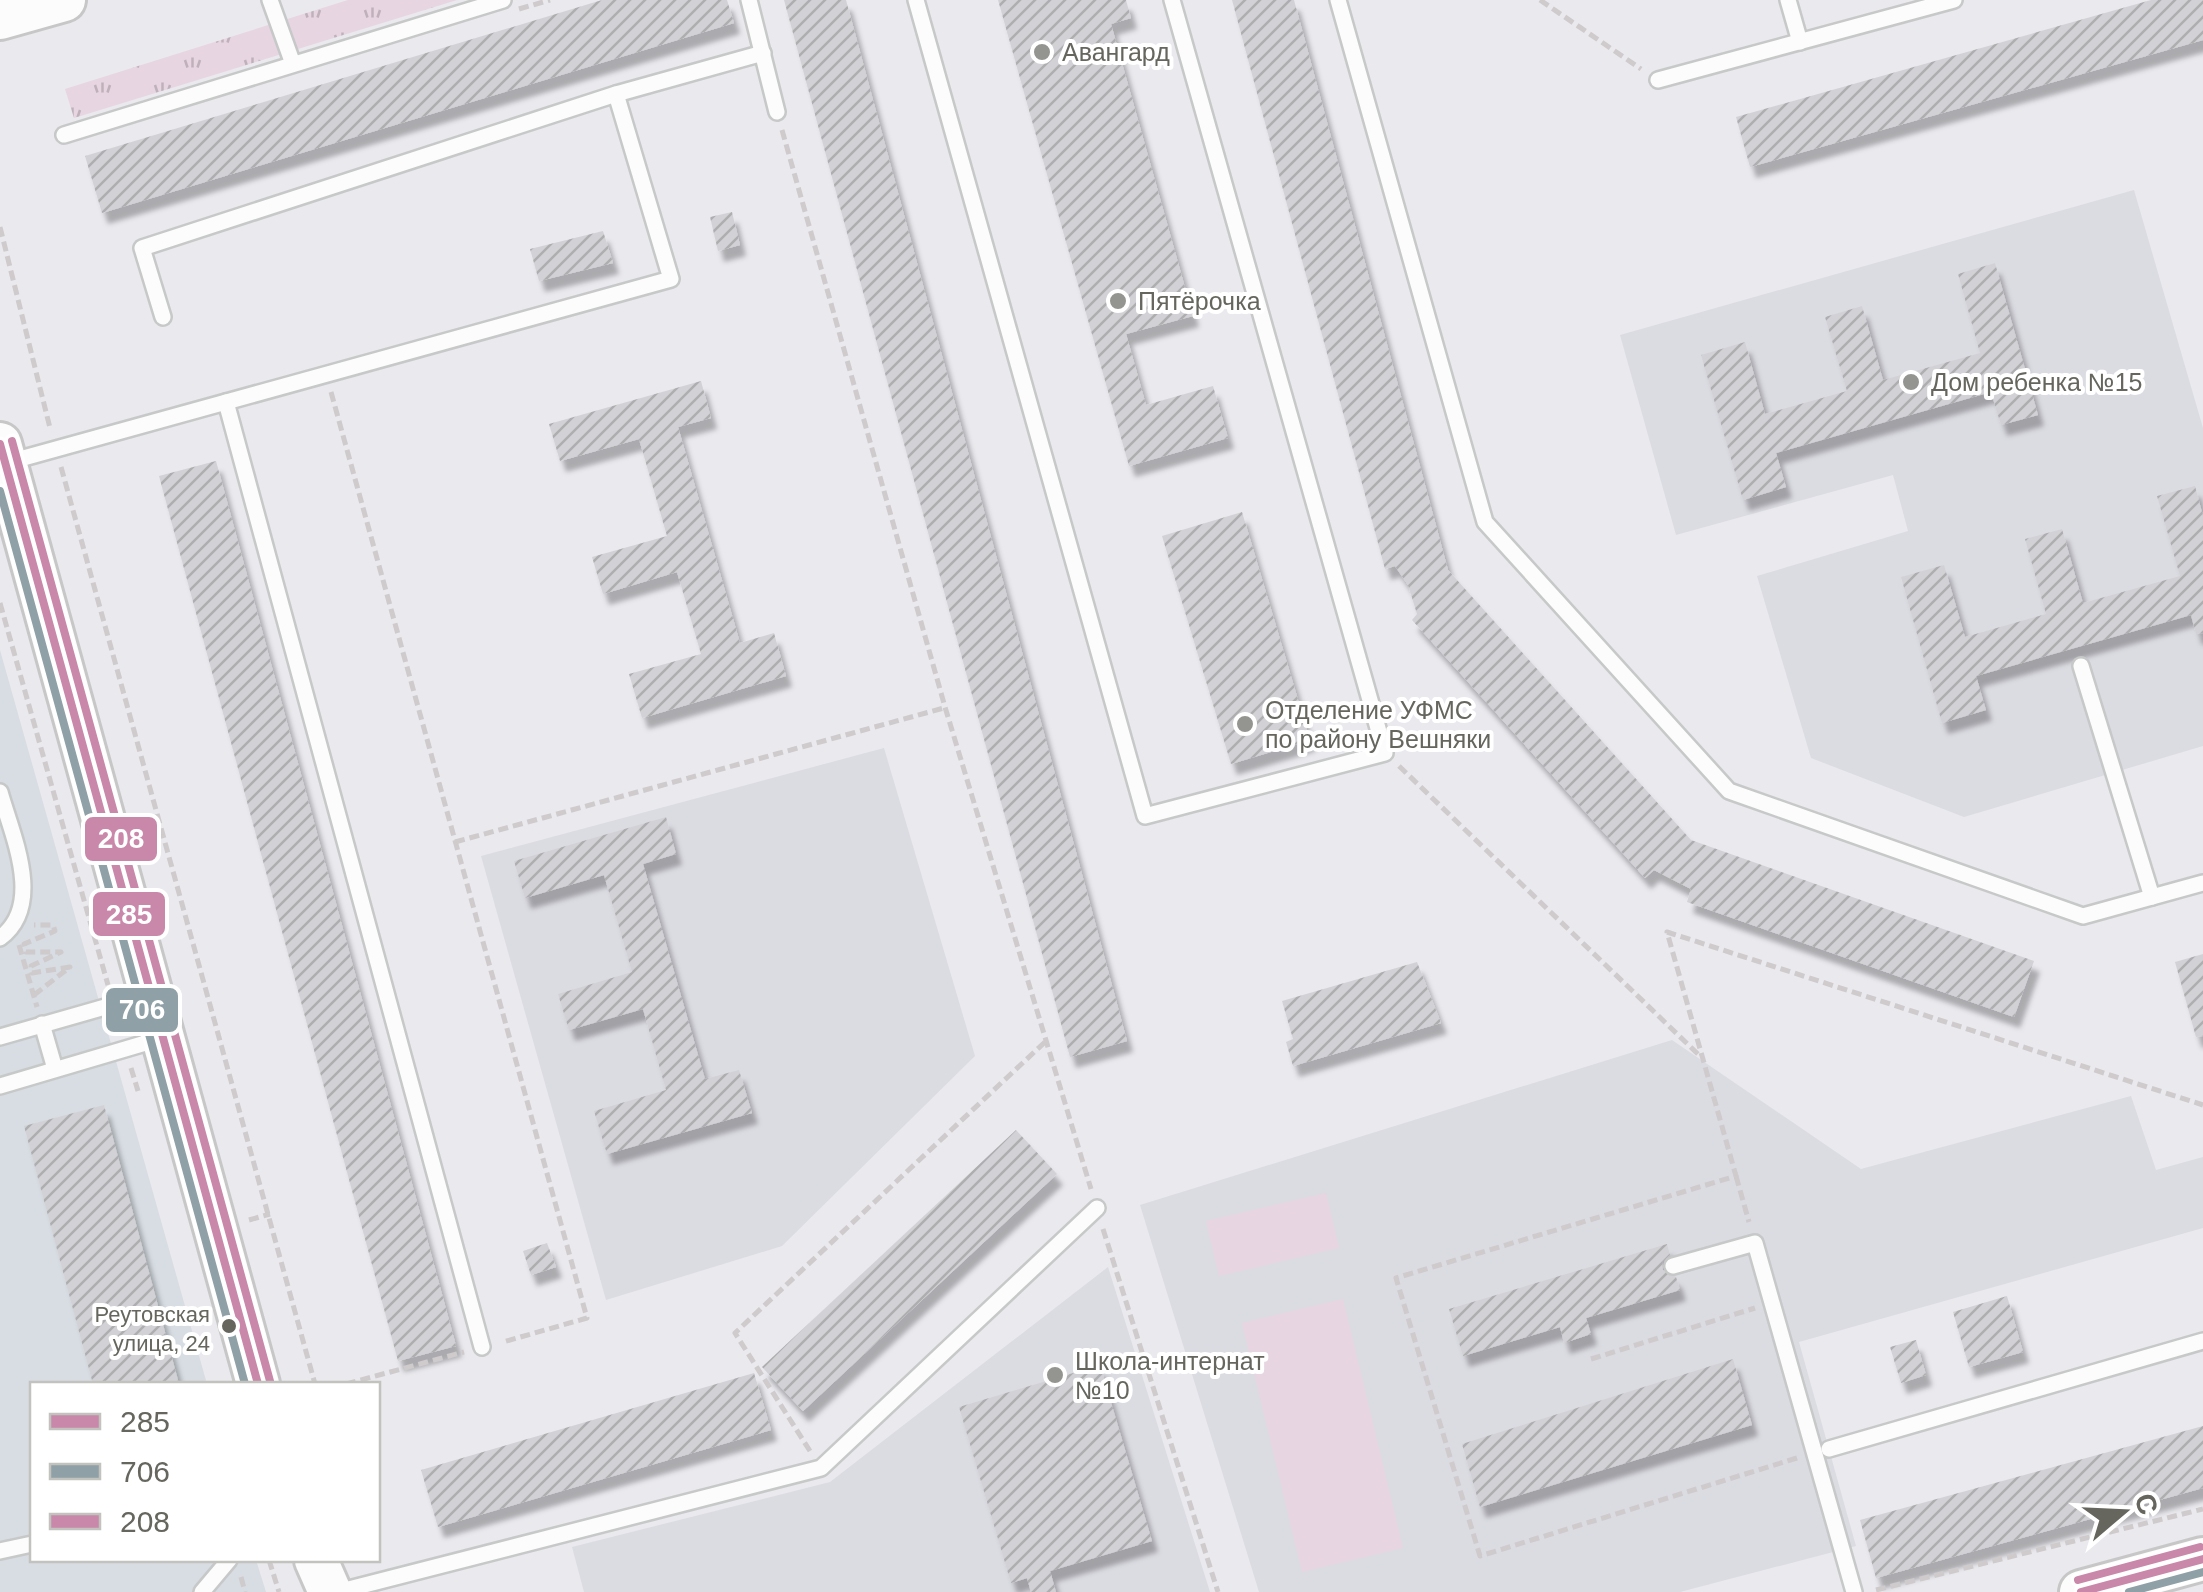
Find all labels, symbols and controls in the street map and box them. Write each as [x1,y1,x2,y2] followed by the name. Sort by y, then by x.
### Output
[1062,38,1170,66] place label: Авангард
[1031,41,1053,63] marker: Авангард
[1138,287,1261,315] place label: Пятёрочка
[1107,290,1129,312] marker: Пятёрочка
[1931,368,2143,396] place label: Дом ребенка №15
[1900,371,1922,393] marker: Дом ребенка №15
[1265,696,1491,753] place label: Отделение УФМС по району Вешняки
[1234,713,1256,735] marker: Отделение УФМС по району Вешняки
[83,815,159,863] line badge: 208
[98,823,144,854] text: 208
[91,890,167,938] line badge: 285
[106,899,152,930] text: 285
[104,986,180,1034] line badge: 706
[119,994,165,1025] text: 706
[95,1302,210,1356] place label: Реутовская улица, 24
[219,1316,239,1336] marker: Реутовская улица, 24
[1075,1347,1265,1404] place label: Школа-интернат №10
[1044,1364,1066,1386] marker: Школа-интернат №10
[30,1382,380,1562] legend
[120,1405,170,1438] text: 285
[120,1455,170,1488] text: 706
[2073,1462,2173,1562] north arrow
[2128,1489,2164,1519] text: С
[120,1505,170,1538] text: 208

